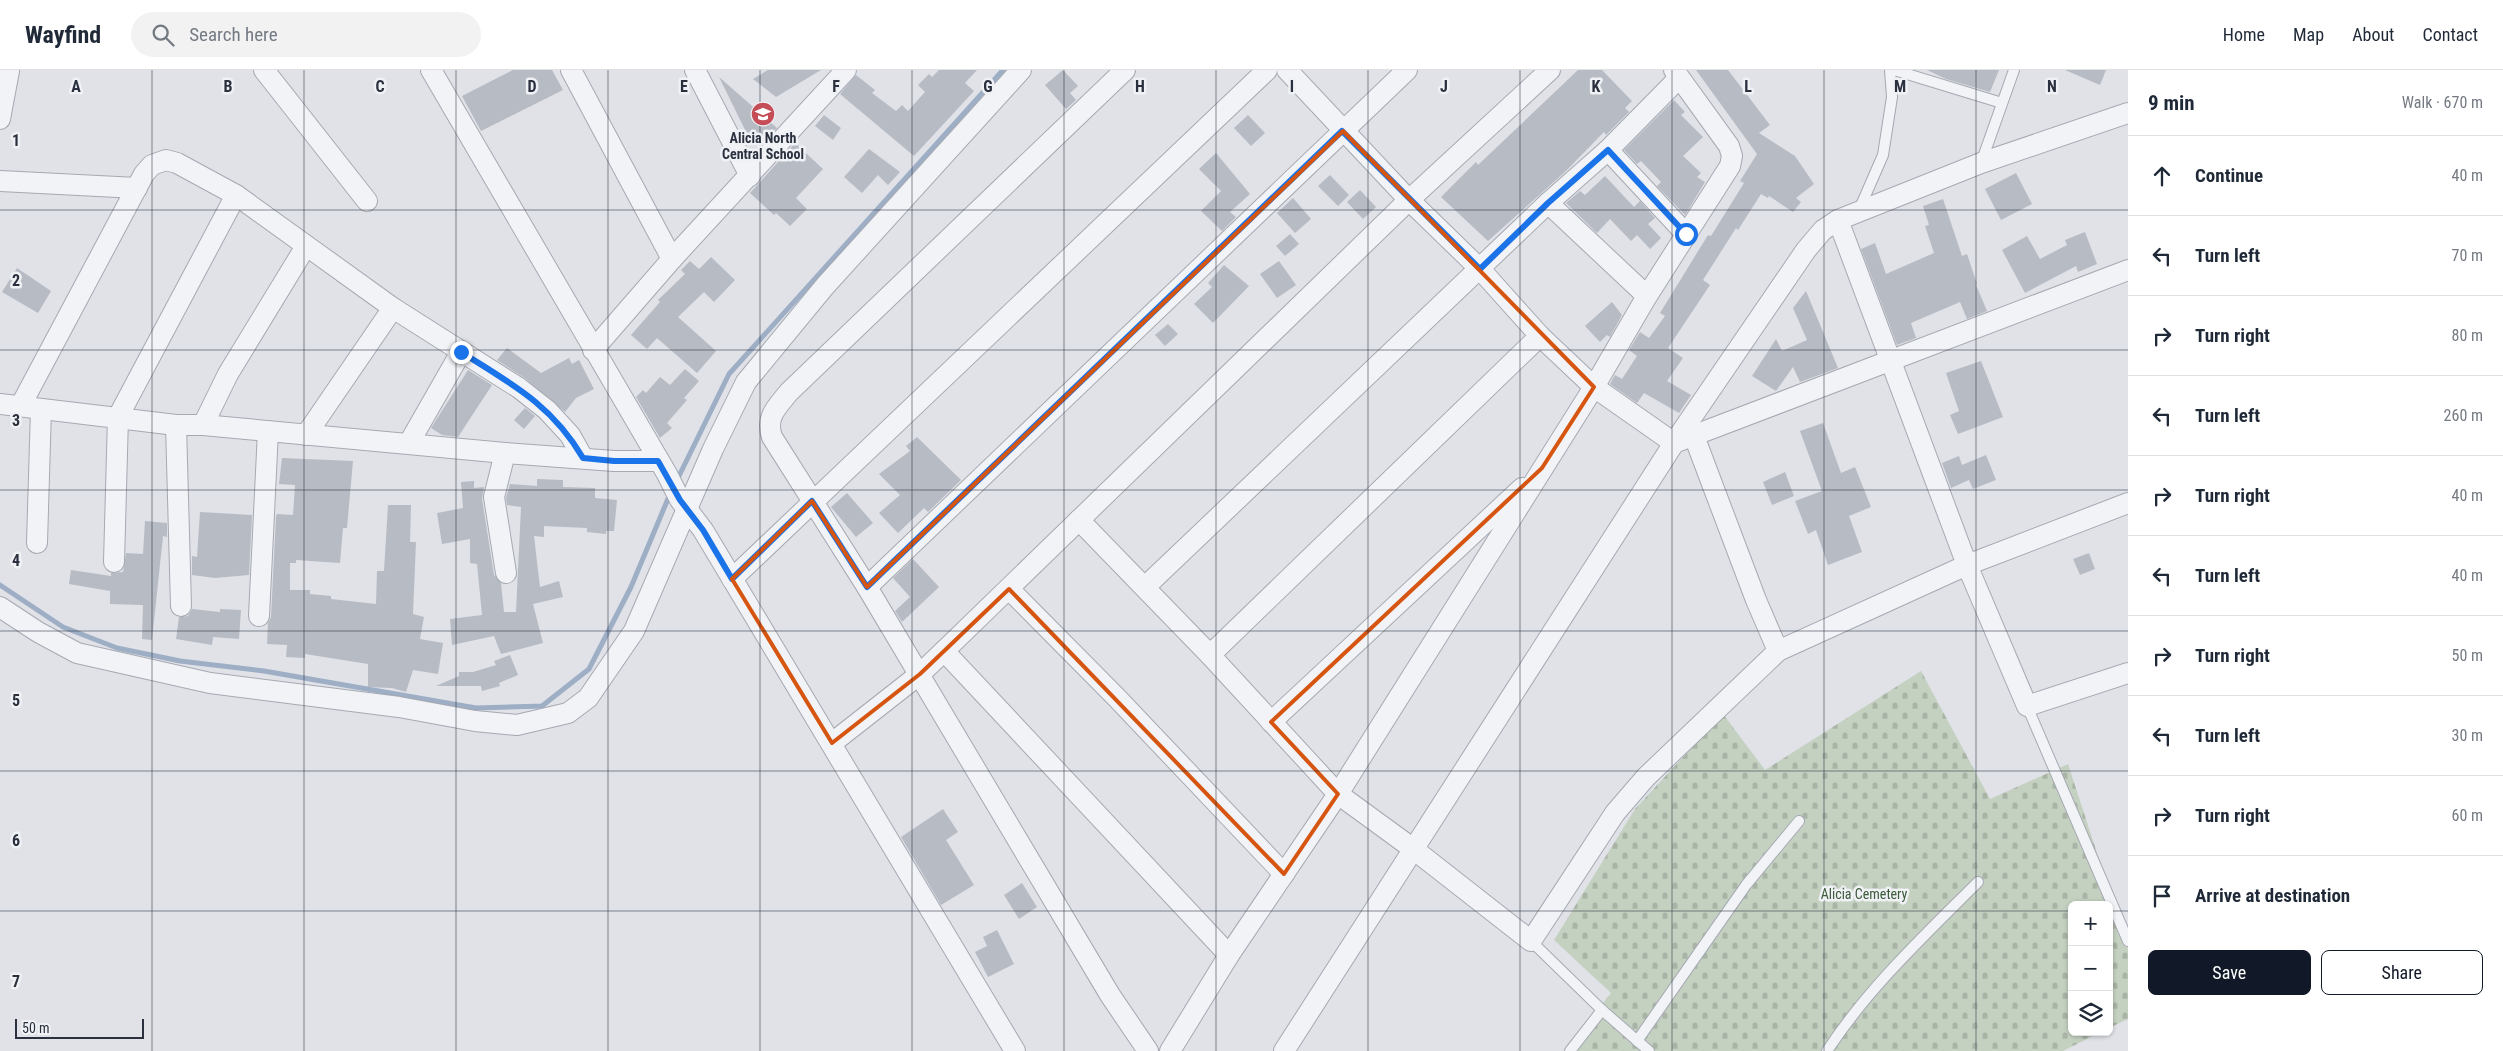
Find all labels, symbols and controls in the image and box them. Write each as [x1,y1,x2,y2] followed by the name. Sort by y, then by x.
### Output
[131,12,481,57] search box
[25,21,101,49] text: Wayfind
[149,21,177,49] icon: search
[189,23,278,46] text: Search here
[2223,24,2265,45] text: Home
[2293,24,2324,45] text: Map
[2352,24,2394,45] text: About
[2422,24,2478,45] text: Contact
[71,77,81,96] text: A
[224,77,233,96] text: B
[375,77,385,96] text: C
[527,77,537,96] text: D
[680,77,688,96] text: E
[832,77,840,96] text: F
[983,77,993,96] text: G
[1135,77,1145,96] text: H
[1290,77,1294,96] text: I
[1440,77,1448,96] text: J
[1592,77,1601,96] text: K
[1744,77,1752,96] text: L
[1894,77,1906,96] text: M
[2047,77,2057,96] text: N
[2148,91,2195,115] text: 9 min
[2402,93,2483,112] text: Walk · 670 m
[750,101,776,127] school or university icon: Alicia North Central School
[722,130,804,162] place label: Alicia North Central School
[12,131,20,150] text: 1
[2148,162,2176,190] icon: ahead
[2195,164,2263,187] text: Continue
[2451,166,2483,185] text: 40 m
[1675,223,1698,246] route start
[2148,242,2176,270] icon: left
[2195,244,2260,267] text: Turn left
[2451,246,2483,265] text: 70 m
[12,271,20,290] text: 2
[2148,322,2176,350] icon: right
[2195,324,2270,347] text: Turn right
[2451,326,2483,345] text: 80 m
[450,341,473,364] route end
[2148,402,2176,430] icon: left
[2195,404,2260,427] text: Turn left
[2444,406,2483,425] text: 260 m
[12,411,20,430] text: 3
[2148,482,2176,510] icon: right
[2195,484,2270,507] text: Turn right
[2451,486,2483,505] text: 40 m
[12,551,20,570] text: 4
[2148,562,2176,590] icon: left
[2195,564,2260,587] text: Turn left
[2451,566,2483,585] text: 40 m
[2148,642,2176,670] icon: right
[2195,644,2270,667] text: Turn right
[2451,646,2483,665] text: 50 m
[12,691,20,710] text: 5
[2148,722,2176,750] icon: left
[2195,724,2260,747] text: Turn left
[2451,726,2483,745] text: 30 m
[2148,802,2176,830] icon: right
[2195,804,2270,827] text: Turn right
[2451,806,2483,825] text: 60 m
[12,831,20,850] text: 6
[2148,882,2176,910] icon: arrive
[2195,884,2350,907] text: Arrive at destination
[1821,886,1907,902] park label: Alicia Cemetery
[2068,901,2113,1036] map controls
[2068,901,2113,946] button: +
[2068,946,2113,991] button: −
[2148,950,2311,995] button: Save
[2321,950,2483,995] button: Share
[12,972,20,991] text: 7
[2068,991,2113,1036] button: layers
[15,1016,144,1039] scale bar
[22,1020,50,1036] text: 50 m

